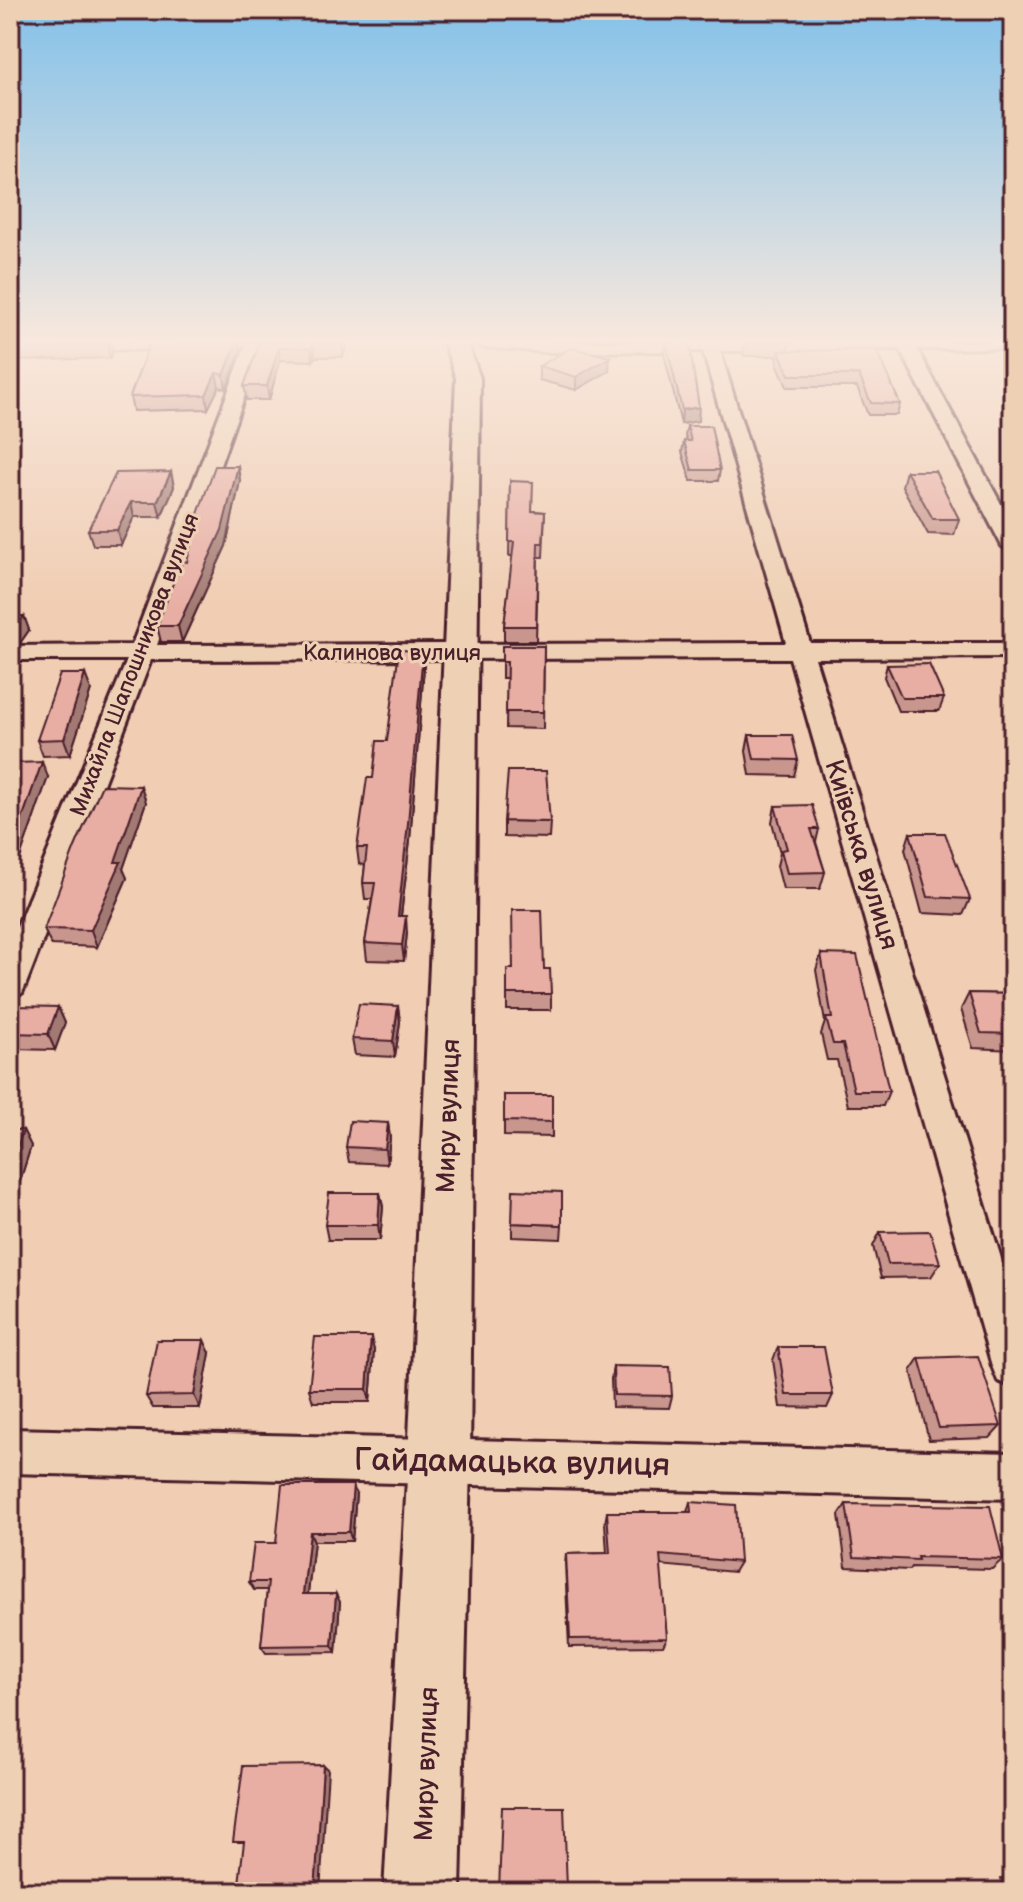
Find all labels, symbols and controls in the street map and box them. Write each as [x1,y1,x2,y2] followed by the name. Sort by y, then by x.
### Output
[65,510,205,820] street label: Михайла Шапошникова вулиця
[303,640,481,667] street label: Калинова вулиця
[817,756,905,954] street label: Київська вулиця
[431,1038,467,1194] street label: Миру вулиця
[354,1441,670,1485] street label: Гайдамацька вулиця
[409,1686,445,1842] street label: Миру вулиця

